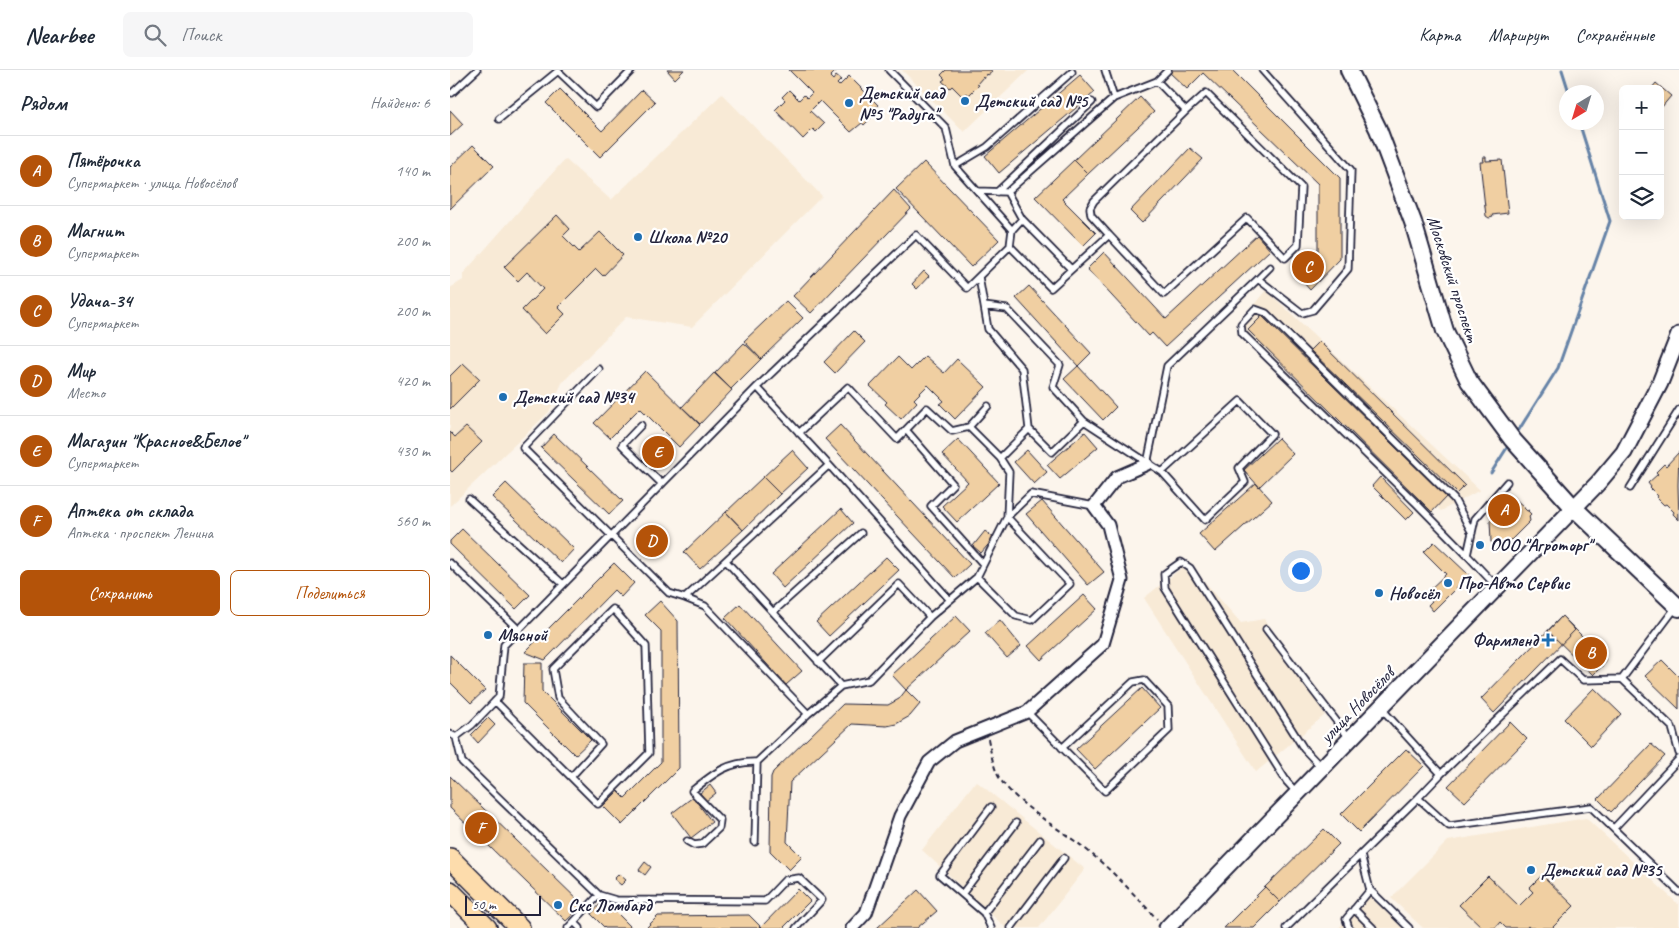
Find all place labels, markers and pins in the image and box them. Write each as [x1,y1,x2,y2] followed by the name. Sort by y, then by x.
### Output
[859,82,946,125] place label: Детский сад №5 "Радуга"
[975,90,1090,112] place label: Детский сад №5
[959,95,971,107] marker: Детский сад №5
[843,97,855,109] marker: Детский сад №5 "Радуга"
[648,226,728,248] place label: Школа №20
[632,231,644,243] marker: Школа №20
[1292,248,1324,286] pin: C
[513,386,636,408] place label: Детский сад №34
[497,391,509,403] marker: Детский сад №34
[642,433,674,471] pin: E
[1488,491,1520,529] pin: A
[636,522,668,560] pin: D
[1490,534,1595,556] place label: ООО "Агроторг"
[1474,539,1486,551] marker: ООО "Агроторг"
[1458,572,1571,594] place label: Про-Авто Сервис
[1442,577,1454,589] marker: Про-Авто Сервис
[1389,582,1441,604] place label: Новосёл
[1373,587,1385,599] marker: Новосёл
[498,624,548,646] place label: Мясной
[482,629,494,641] marker: Мясной
[1473,629,1540,651] place label: Фармленд
[1542,634,1554,646] marker: Фармленд
[1575,634,1607,672] pin: B
[465,809,497,847] pin: F
[1541,859,1664,881] place label: Детский сад №35
[1525,864,1537,876] marker: Детский сад №35
[568,894,653,916] place label: Скс Ломбард
[552,899,564,911] marker: Скс Ломбард

